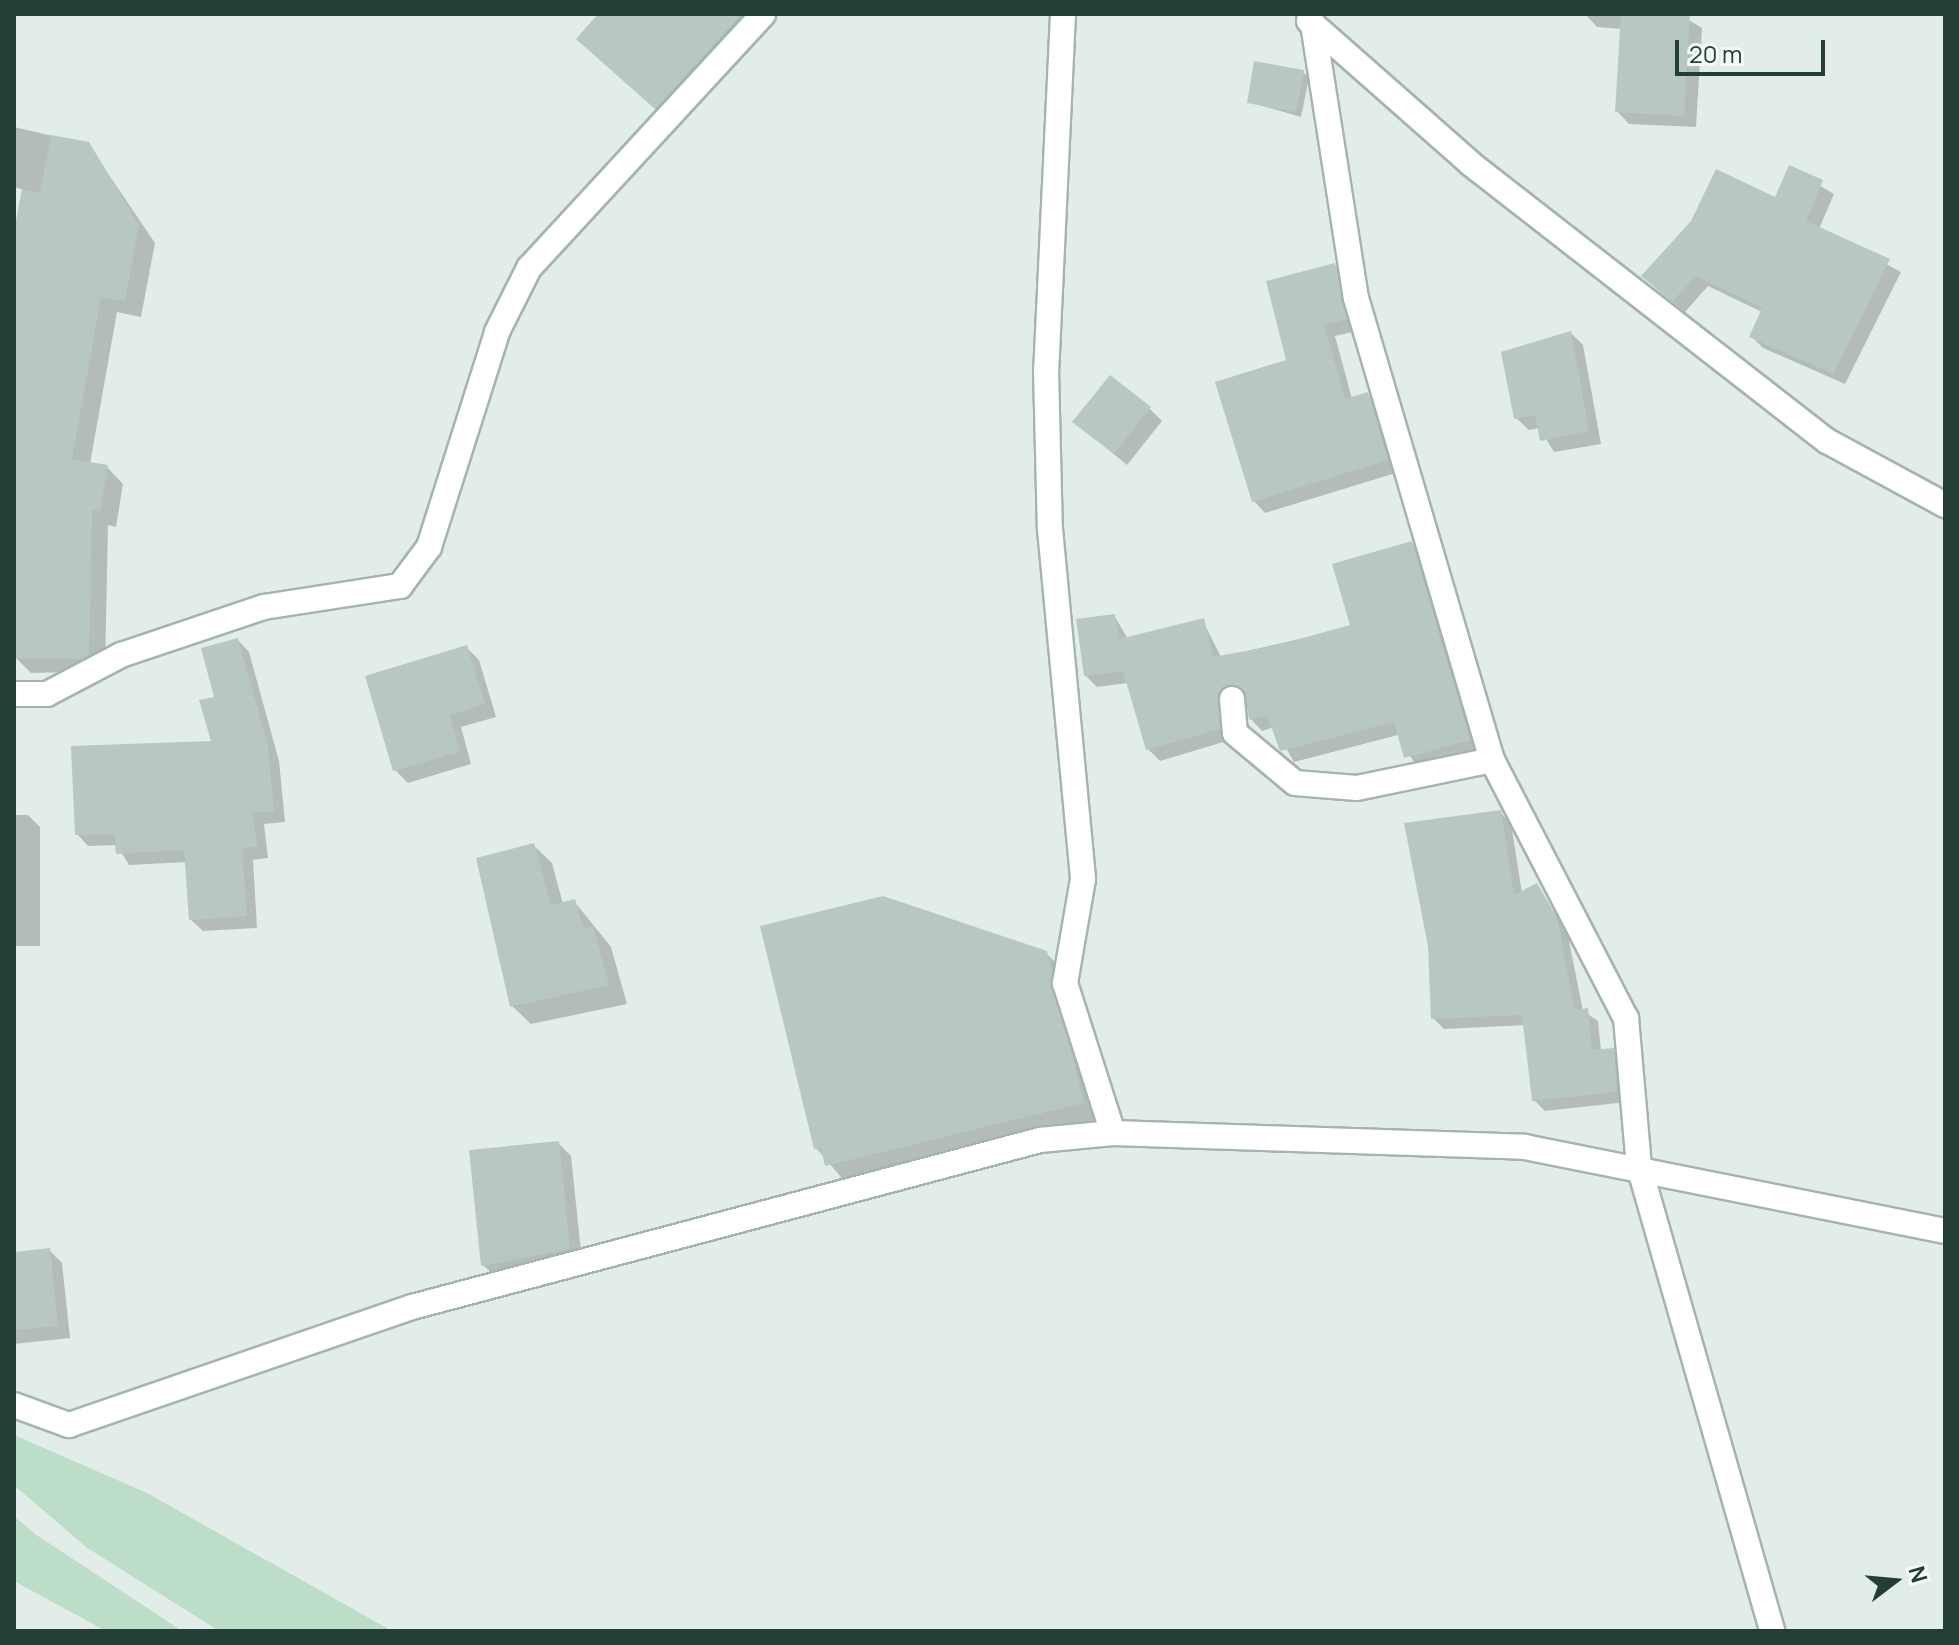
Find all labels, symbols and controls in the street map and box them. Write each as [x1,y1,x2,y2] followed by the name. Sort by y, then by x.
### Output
[1679,24,1829,74] scale bar
[1689,37,1742,70] text: 20 m
[1855,1541,1935,1621] north arrow
[1901,1563,1935,1586] text: N

